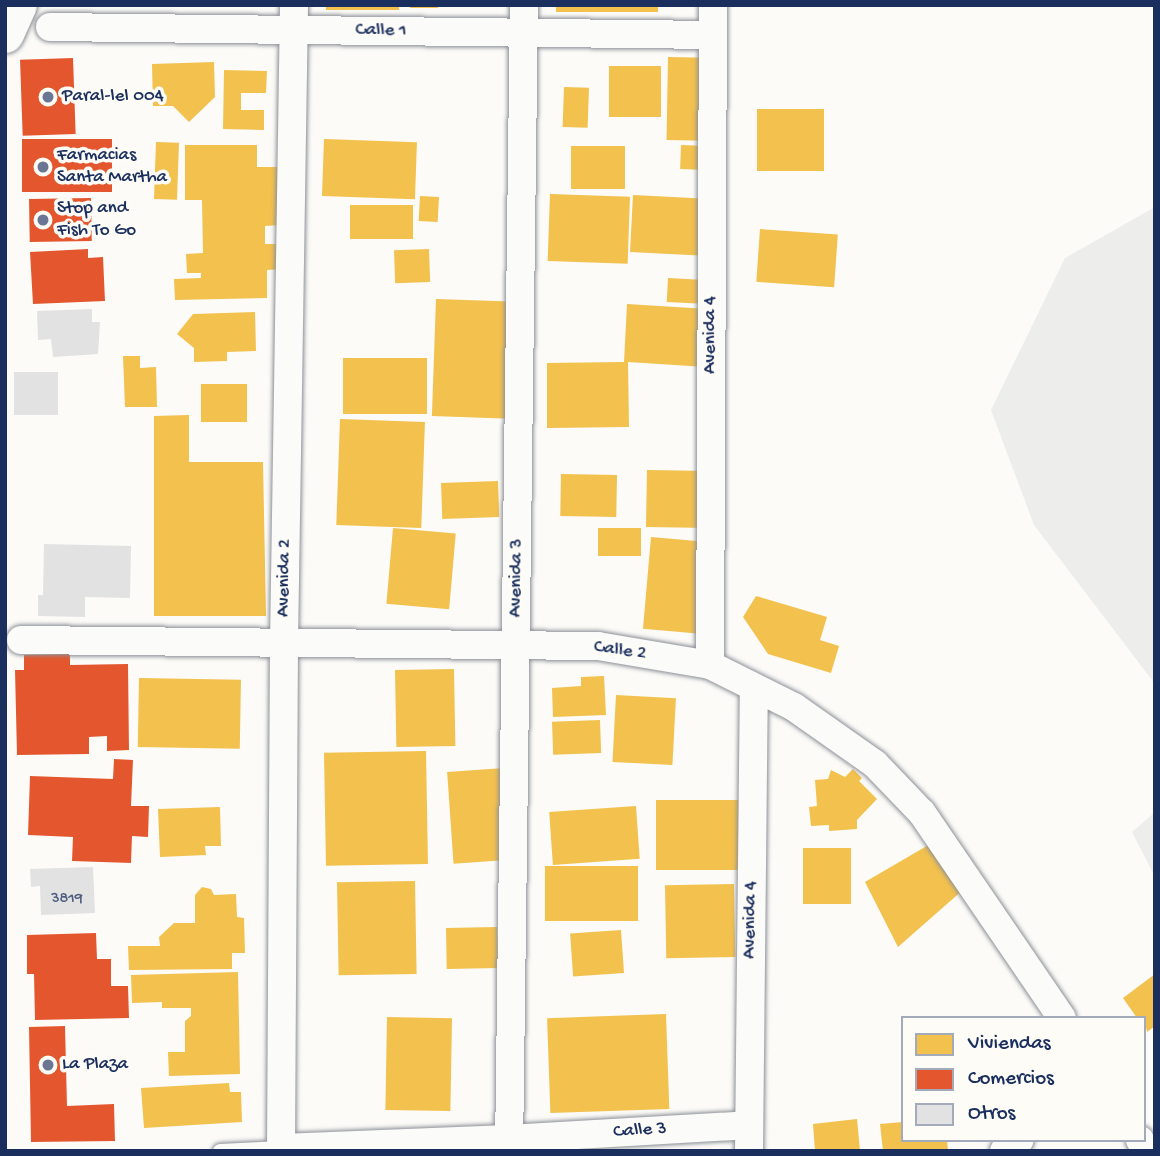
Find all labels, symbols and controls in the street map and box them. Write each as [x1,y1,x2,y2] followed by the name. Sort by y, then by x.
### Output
[355,19,407,43] street label: Calle 1
[62,86,164,108] place label: Paral-lel 004
[40,89,56,105] marker: Paral-lel 004
[57,145,167,189] place label: Farmacias Santa Martha
[35,159,51,175] marker: Farmacias Santa Martha
[57,198,136,242] place label: Stop and Fish To Go
[35,212,51,228] marker: Stop and Fish To Go
[700,296,722,374] street label: Avenida 4
[273,539,297,617] street label: Avenida 2
[505,539,529,617] street label: Avenida 3
[592,636,648,666] street label: Calle 2
[739,881,763,959] street label: Avenida 4
[51,890,83,910] house number: 3819
[901,1016,1146,1142] legend
[968,1032,1051,1057] text: Viviendas
[62,1054,128,1076] place label: La Plaza
[40,1057,56,1073] marker: La Plaza
[968,1067,1054,1092] text: Comercios
[968,1102,1015,1127] text: Otros
[613,1118,667,1144] street label: Calle 3

